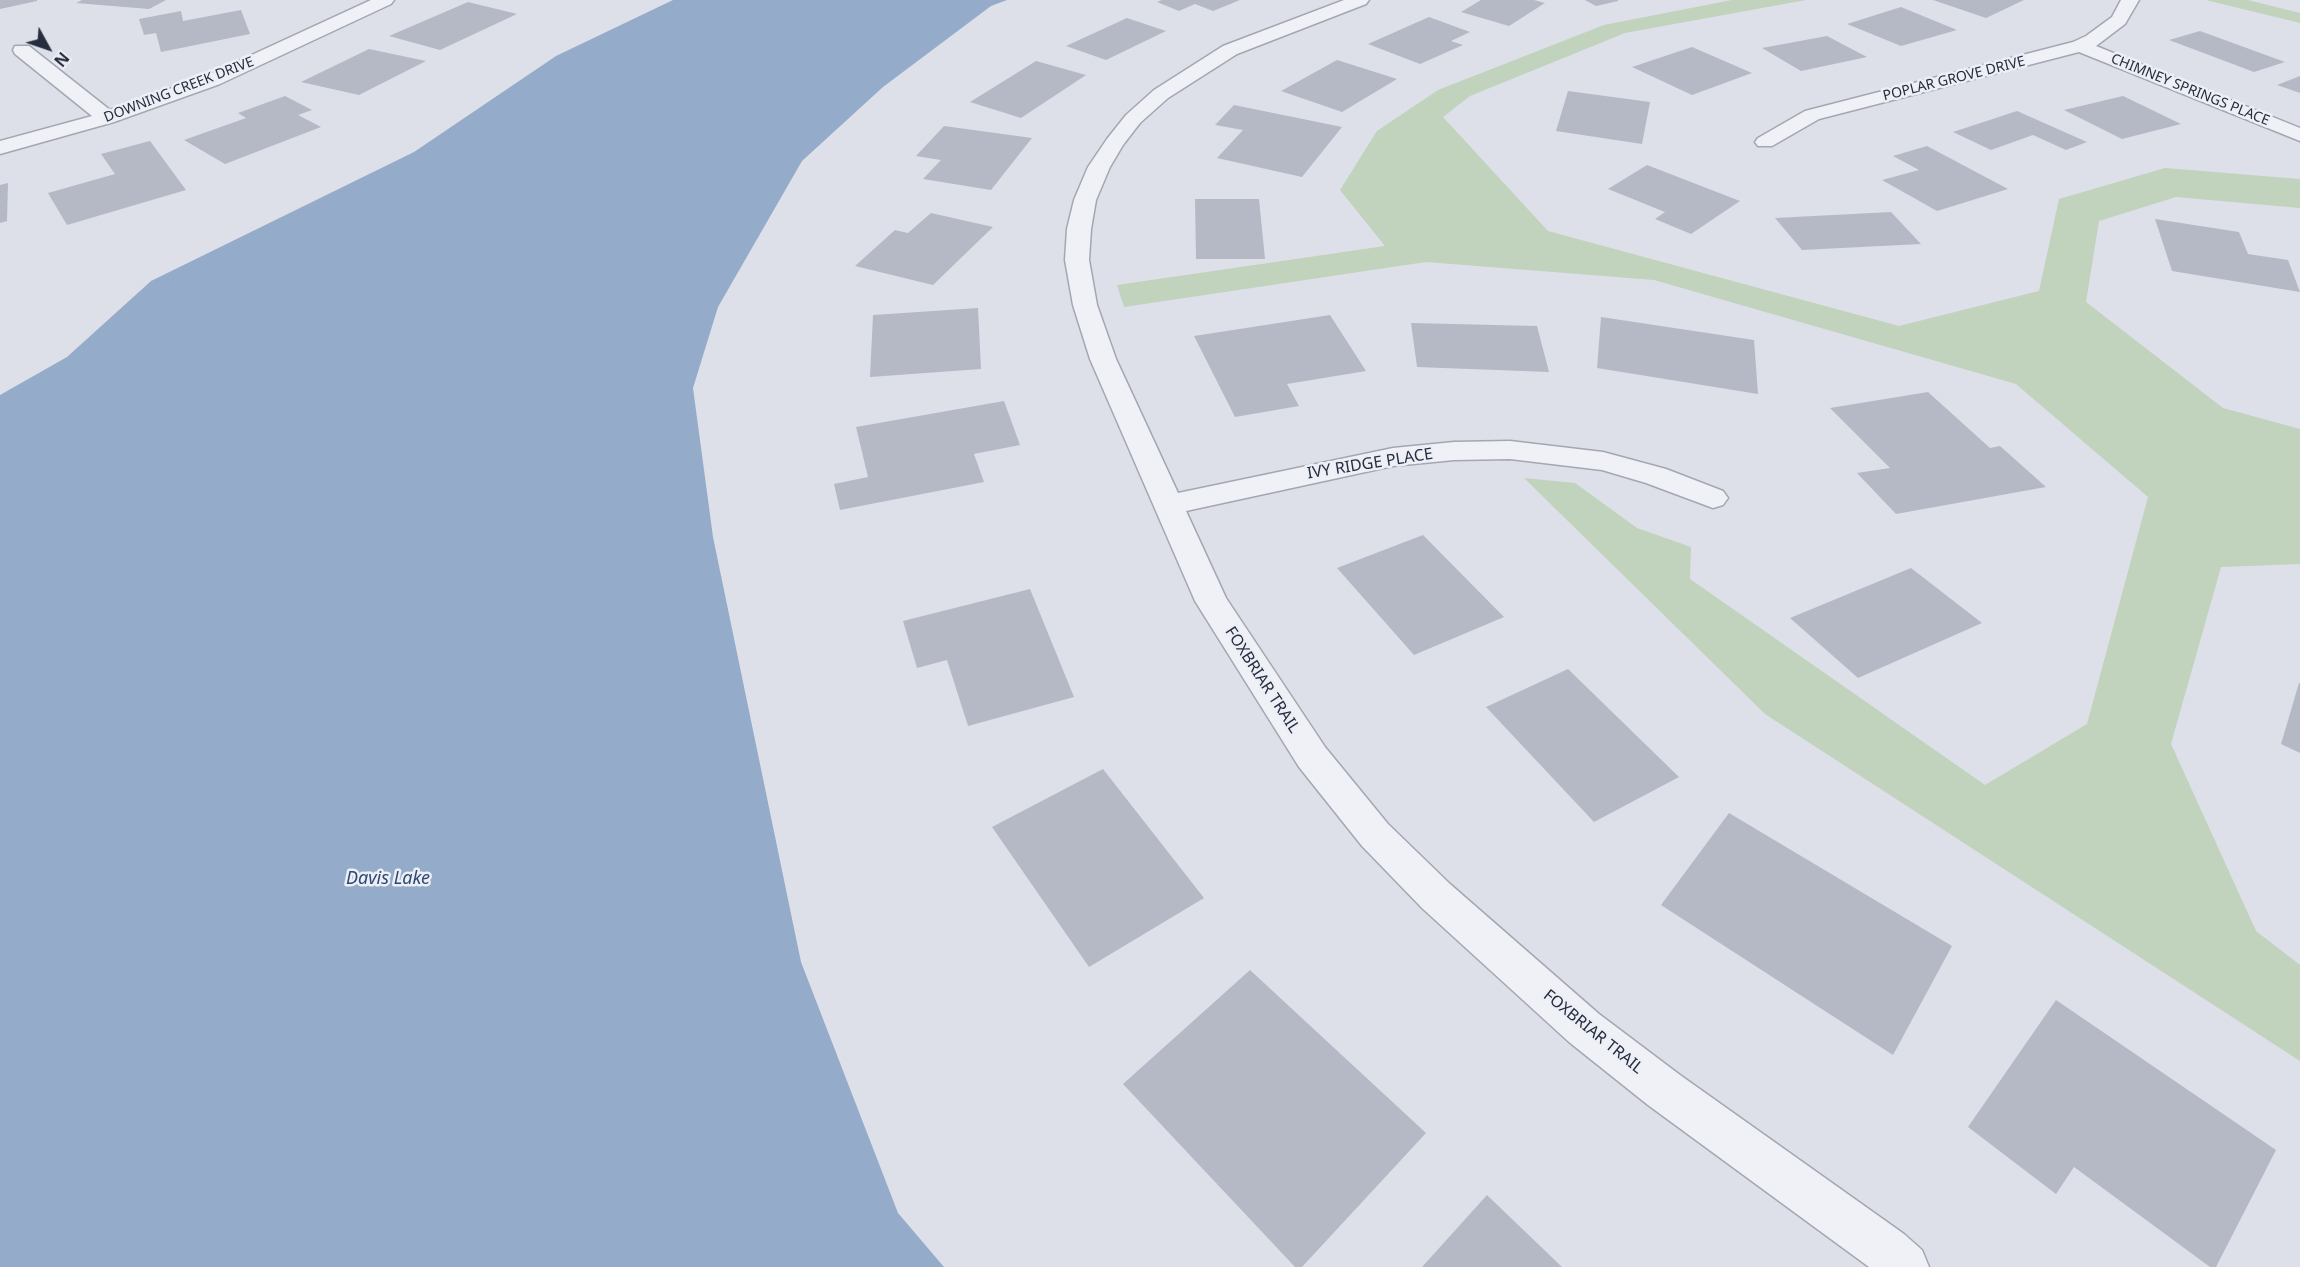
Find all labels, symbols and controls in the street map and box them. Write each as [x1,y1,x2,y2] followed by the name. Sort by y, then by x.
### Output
[18,18,78,78] north arrow
[49,48,74,72] text: N
[2108,50,2272,130] street label: CHIMNEY SPRINGS PLACE
[1881,53,2027,105] street label: POPLAR GROVE DRIVE
[102,54,256,126] street label: DOWNING CREEK DRIVE
[1306,445,1434,483] street label: IVY RIDGE PLACE
[1220,623,1304,737] street label: FOXBRIAR TRAIL
[346,868,430,890] water label: Davis Lake
[1539,986,1647,1078] street label: FOXBRIAR TRAIL

